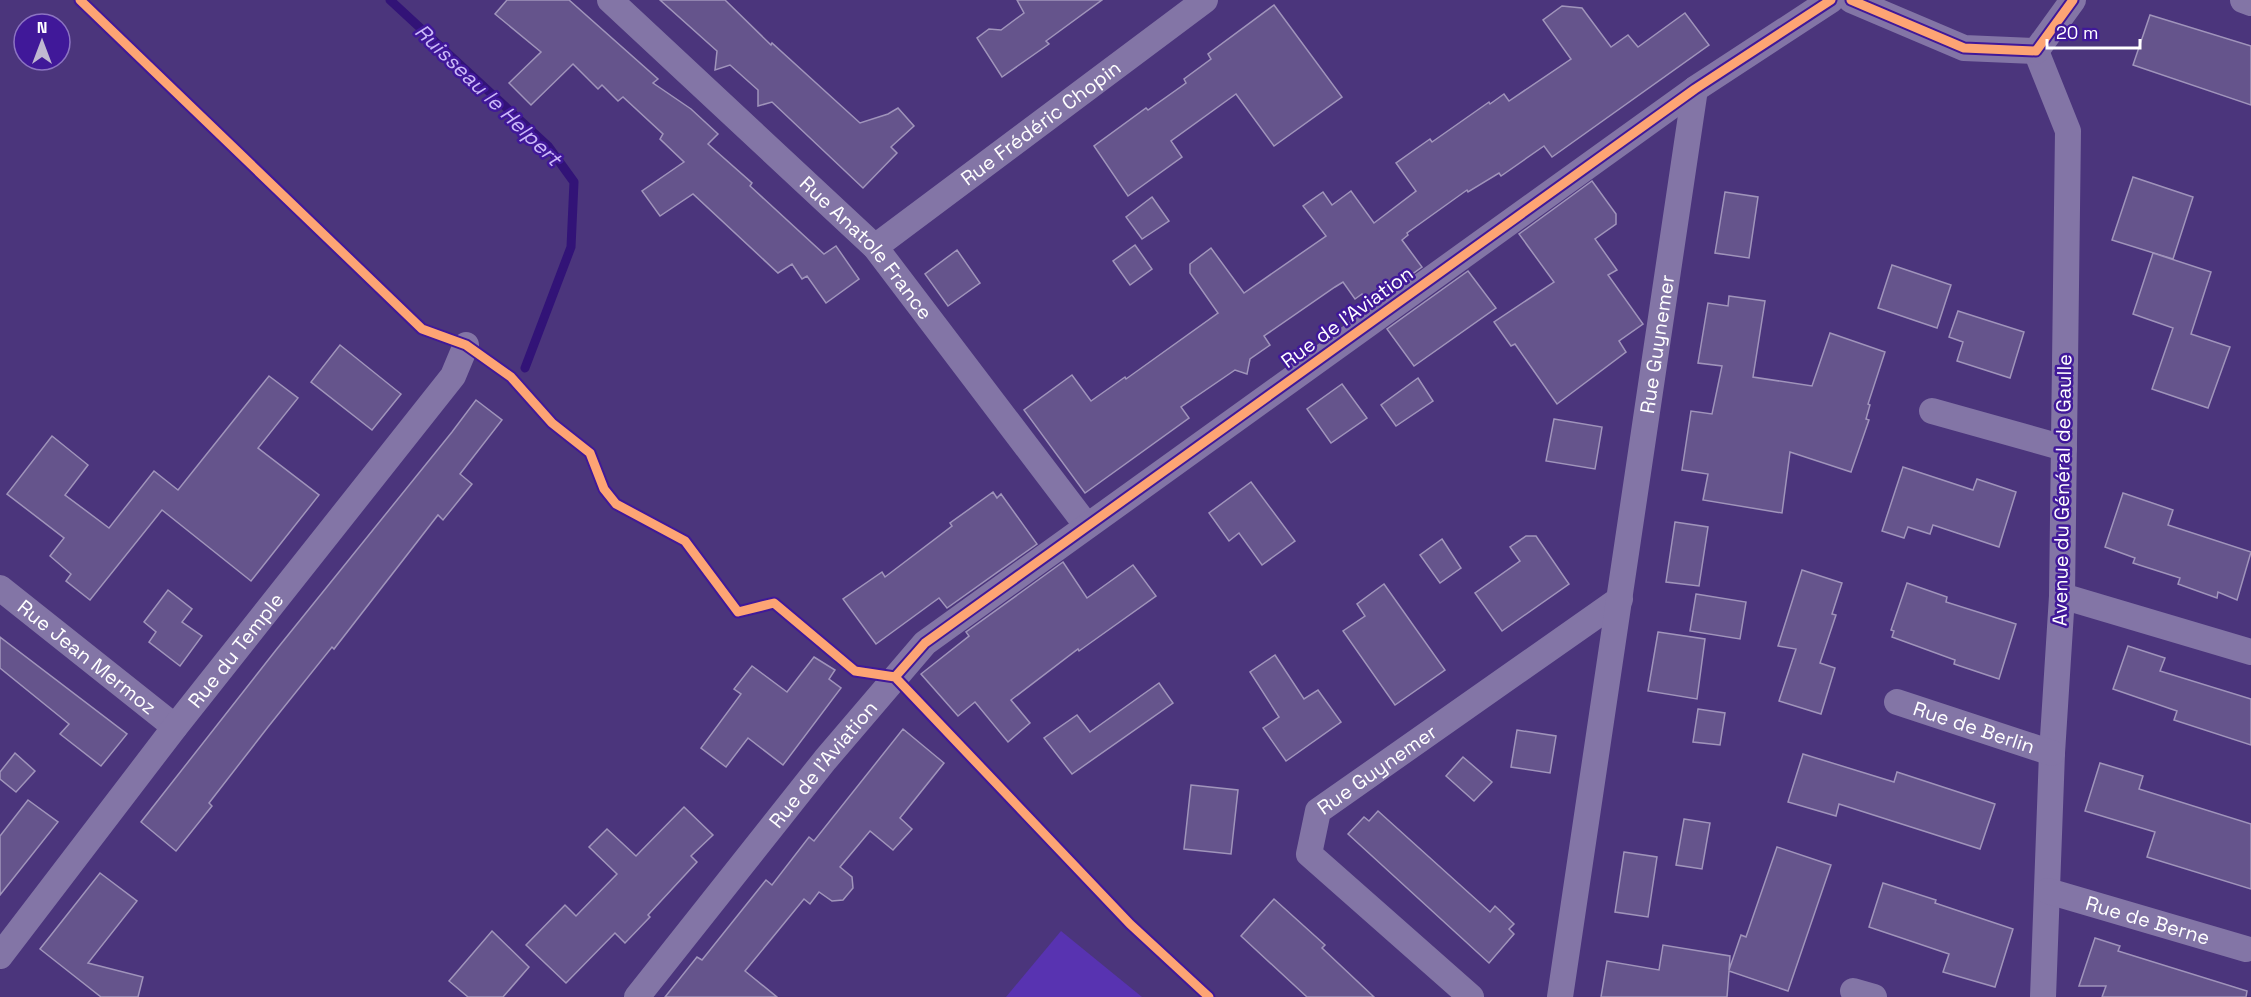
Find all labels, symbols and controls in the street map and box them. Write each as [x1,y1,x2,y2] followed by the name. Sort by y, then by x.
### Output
[12,12,72,72] north arrow
[2047,12,2140,50] scale bar
[37,17,47,38] text: N
[409,18,569,173] water label: Ruisseau le Helpert
[2056,21,2099,44] text: 20 m
[955,55,1126,191] street label: Rue Frédéric Chopin
[794,170,938,325] street label: Rue Anatole France
[1276,260,1418,374] street label: Rue de l'Aviation
[1634,273,1680,415] street label: Rue Guynemer
[2047,354,2077,626] street label: Avenue du Général de Gaulle
[182,587,289,713] street label: Rue du Temple
[12,594,162,720] street label: Rue Jean Mermoz
[763,695,883,833] street label: Rue de l'Aviation
[1910,695,2038,759] street label: Rue de Berlin
[1312,719,1442,821] street label: Rue Guynemer
[2083,890,2213,951] street label: Rue de Berne

